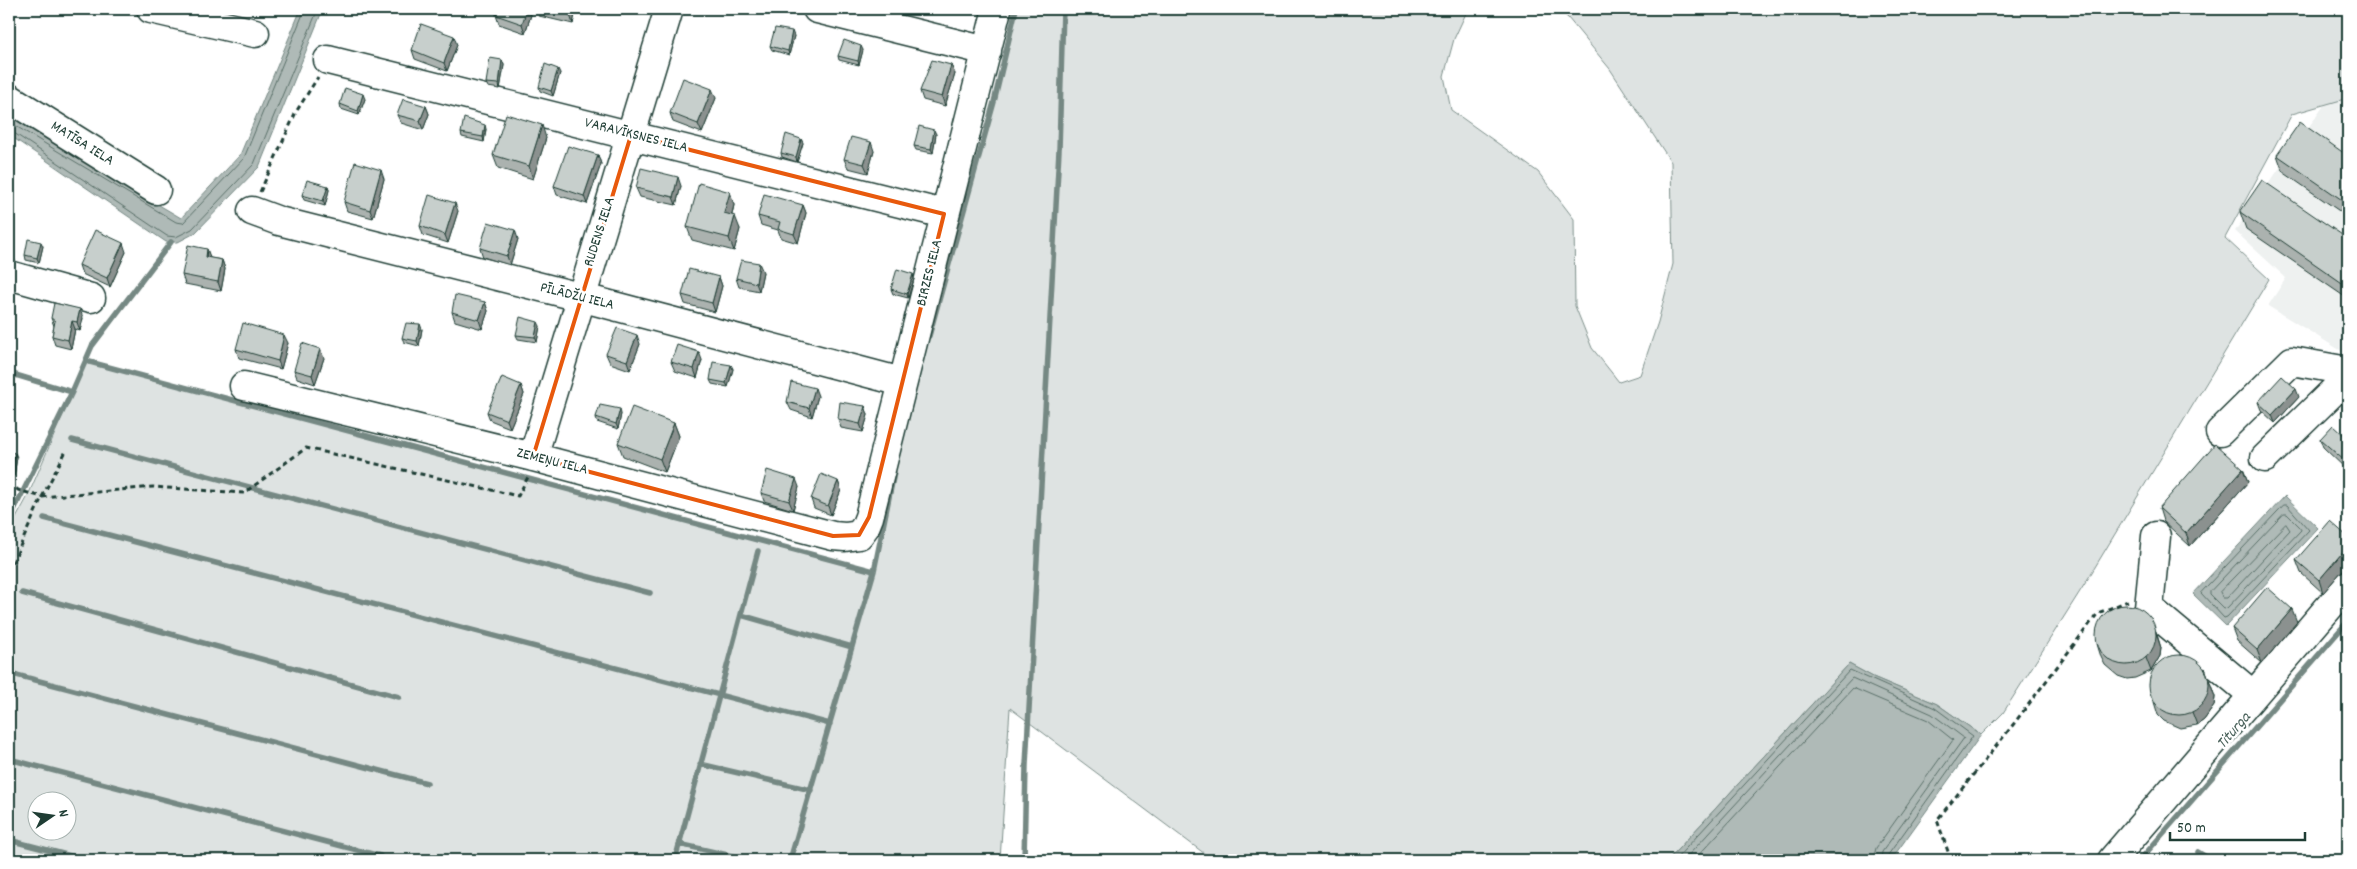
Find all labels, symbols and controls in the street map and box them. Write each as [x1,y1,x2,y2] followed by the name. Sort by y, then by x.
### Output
[582,113,690,159] street label: VARAVĪKSNES IELA
[46,116,118,172] street label: MATĪSA IELA
[578,194,622,270] street label: RUDENS IELA
[911,237,949,309] street label: BIRZES IELA
[538,277,616,317] street label: PĪLĀDŽU IELA
[514,443,590,481] street label: ZEMEŅU IELA
[2211,706,2258,755] water label: Titurga
[28,792,78,842] north arrow
[52,808,73,819] text: N
[2170,809,2304,841] scale bar
[2177,818,2206,840] text: 50 m

